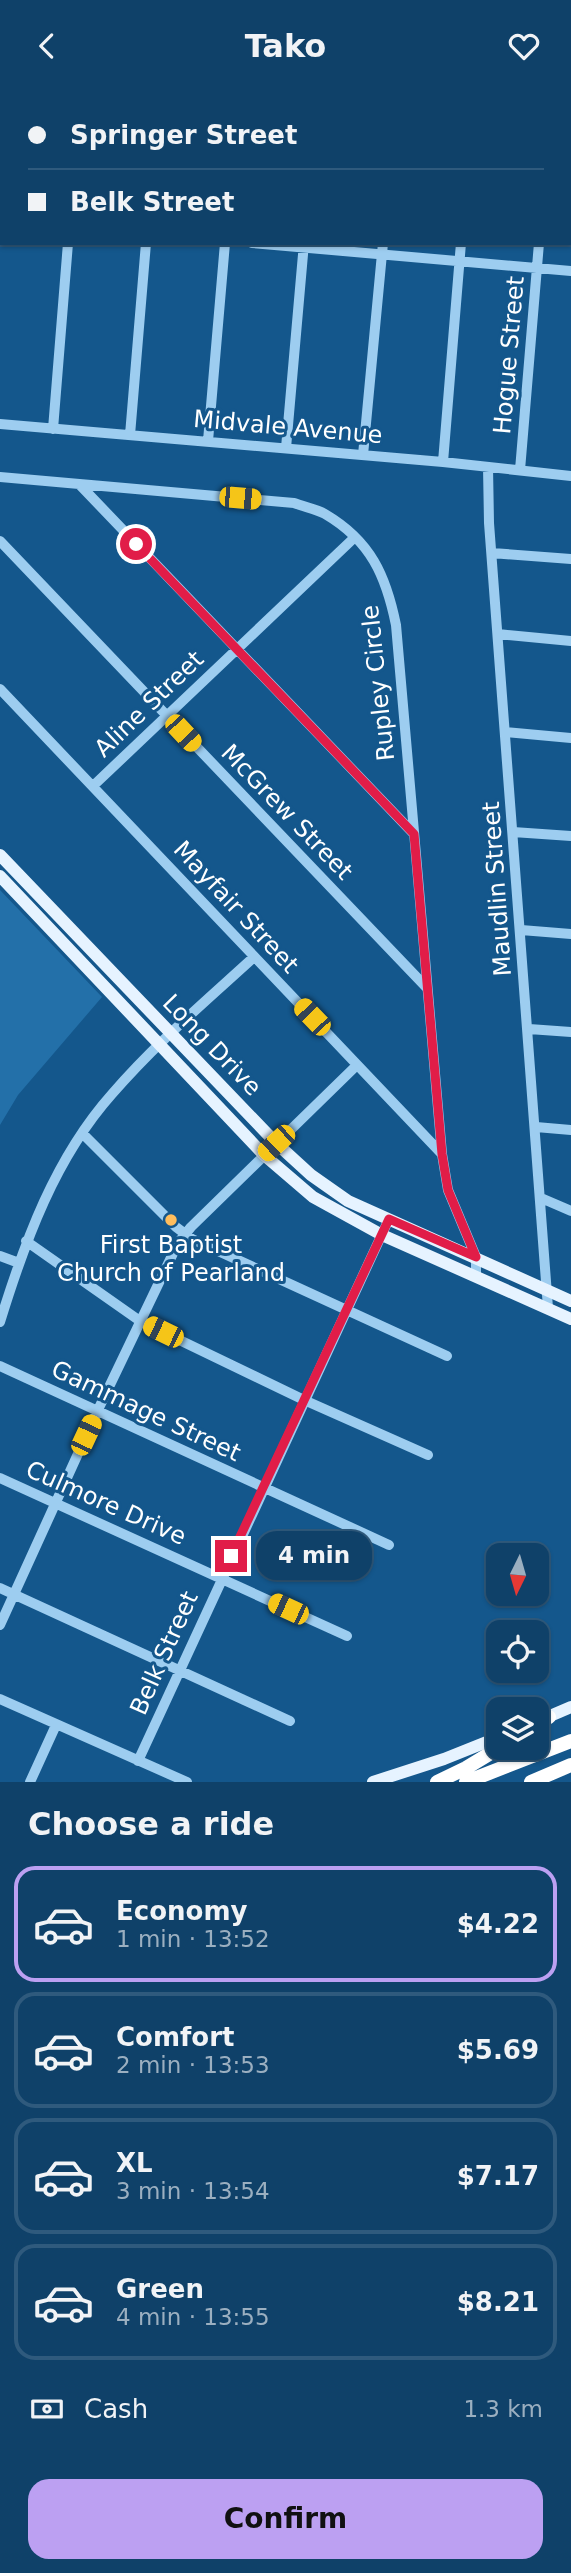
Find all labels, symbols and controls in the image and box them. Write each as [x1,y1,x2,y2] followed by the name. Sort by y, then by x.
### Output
[28,27,66,65] icon: back
[245,27,326,65] text: Tako
[505,27,543,65] icon: heart
[70,120,297,150] text: Springer Street
[70,187,234,217] text: Belk Street
[488,275,530,435] street label: Hogue Street
[192,405,384,449] street label: Midvale Avenue
[219,486,262,510] car
[120,528,152,560] route start
[356,604,400,762] street label: Rupley Circle
[89,645,209,763] street label: Aline Street
[161,710,206,756] car
[216,739,358,885] street label: McGrew Street
[477,801,517,977] street label: Maudlin Street
[168,835,304,979] street label: Mayfair Street
[157,989,267,1101] street label: Long Drive
[290,995,335,1039] car
[254,1121,299,1165] car
[163,1212,179,1228] marker: First Baptist Church of Pearland
[57,1231,285,1287] place label: First Baptist Church of Pearland
[140,1313,187,1351] car
[47,1355,245,1467] street label: Gammage Street
[68,1412,105,1458] car
[22,1455,190,1551] street label: Culmore Drive
[256,1531,371,1581] callout: 4 min
[215,1540,247,1572] route end
[278,1542,350,1568] text: 4 min
[486,1543,550,1607] north arrow
[486,1543,549,1760] map controls
[124,1587,204,1719] street label: Belk Street
[265,1591,312,1627] car
[486,1620,549,1683] button: locate
[486,1697,549,1760] button: layers
[28,1805,274,1843] text: Choose a ride
[32,1893,95,1956] icon: car
[116,1896,247,1926] text: Economy
[457,1909,539,1939] text: $4.22
[116,1926,270,1952] text: 1 min · 13:52
[32,2019,95,2082] icon: car
[116,2022,234,2052] text: Comfort
[457,2035,539,2065] text: $5.69
[116,2052,270,2078] text: 2 min · 13:53
[32,2145,95,2208] icon: car
[116,2148,153,2178] text: XL
[457,2161,539,2191] text: $7.17
[116,2178,270,2204] text: 3 min · 13:54
[32,2271,95,2334] icon: car
[116,2274,204,2304] text: Green
[457,2287,539,2317] text: $8.21
[116,2304,270,2330] text: 4 min · 13:55
[28,2390,66,2428] icon: cash
[84,2394,148,2424] text: Cash
[463,2396,543,2422] text: 1.3 km
[28,2479,543,2559] button: Confirm

